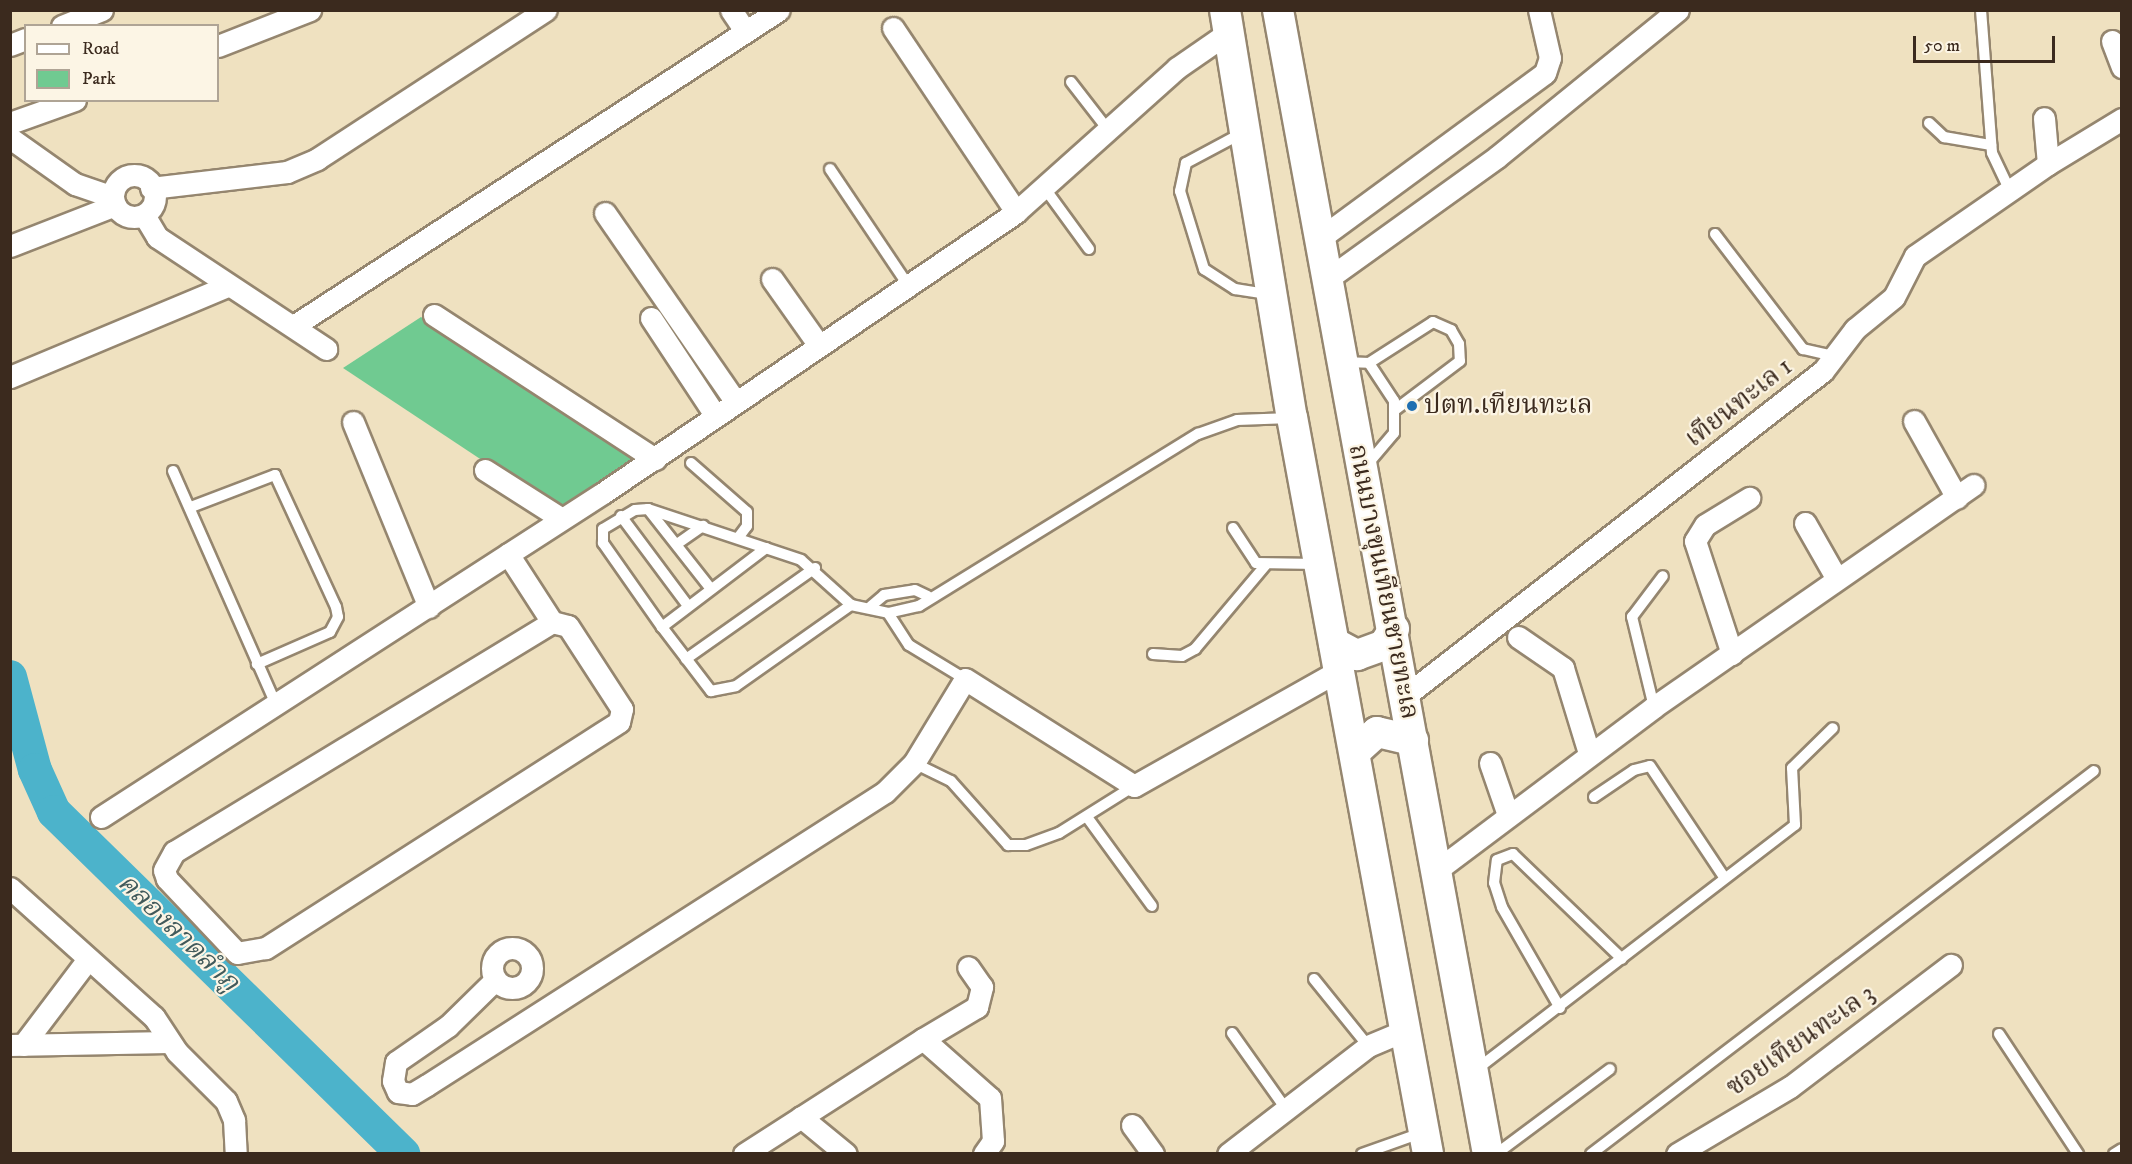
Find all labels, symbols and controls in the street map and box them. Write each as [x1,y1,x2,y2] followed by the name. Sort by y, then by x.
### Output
[24,24,219,102] legend
[1916,24,2058,62] scale bar
[1924,35,1960,57] text: 50 m
[82,38,119,60] text: Road
[82,68,116,90] text: Park
[1679,351,1799,455] street label: เทียนทะเล 1
[1424,390,1593,422] place label: ปตท.เทียนทะเล
[1405,399,1419,413] marker: ปตท.เทียนทะเล
[1341,442,1425,722] street label: ถนนบางขุนเทียนชายทะเล
[111,867,245,999] water label: คลองลาดลำภู
[1721,978,1881,1104] street label: ซอยเทียนทะเล 3

